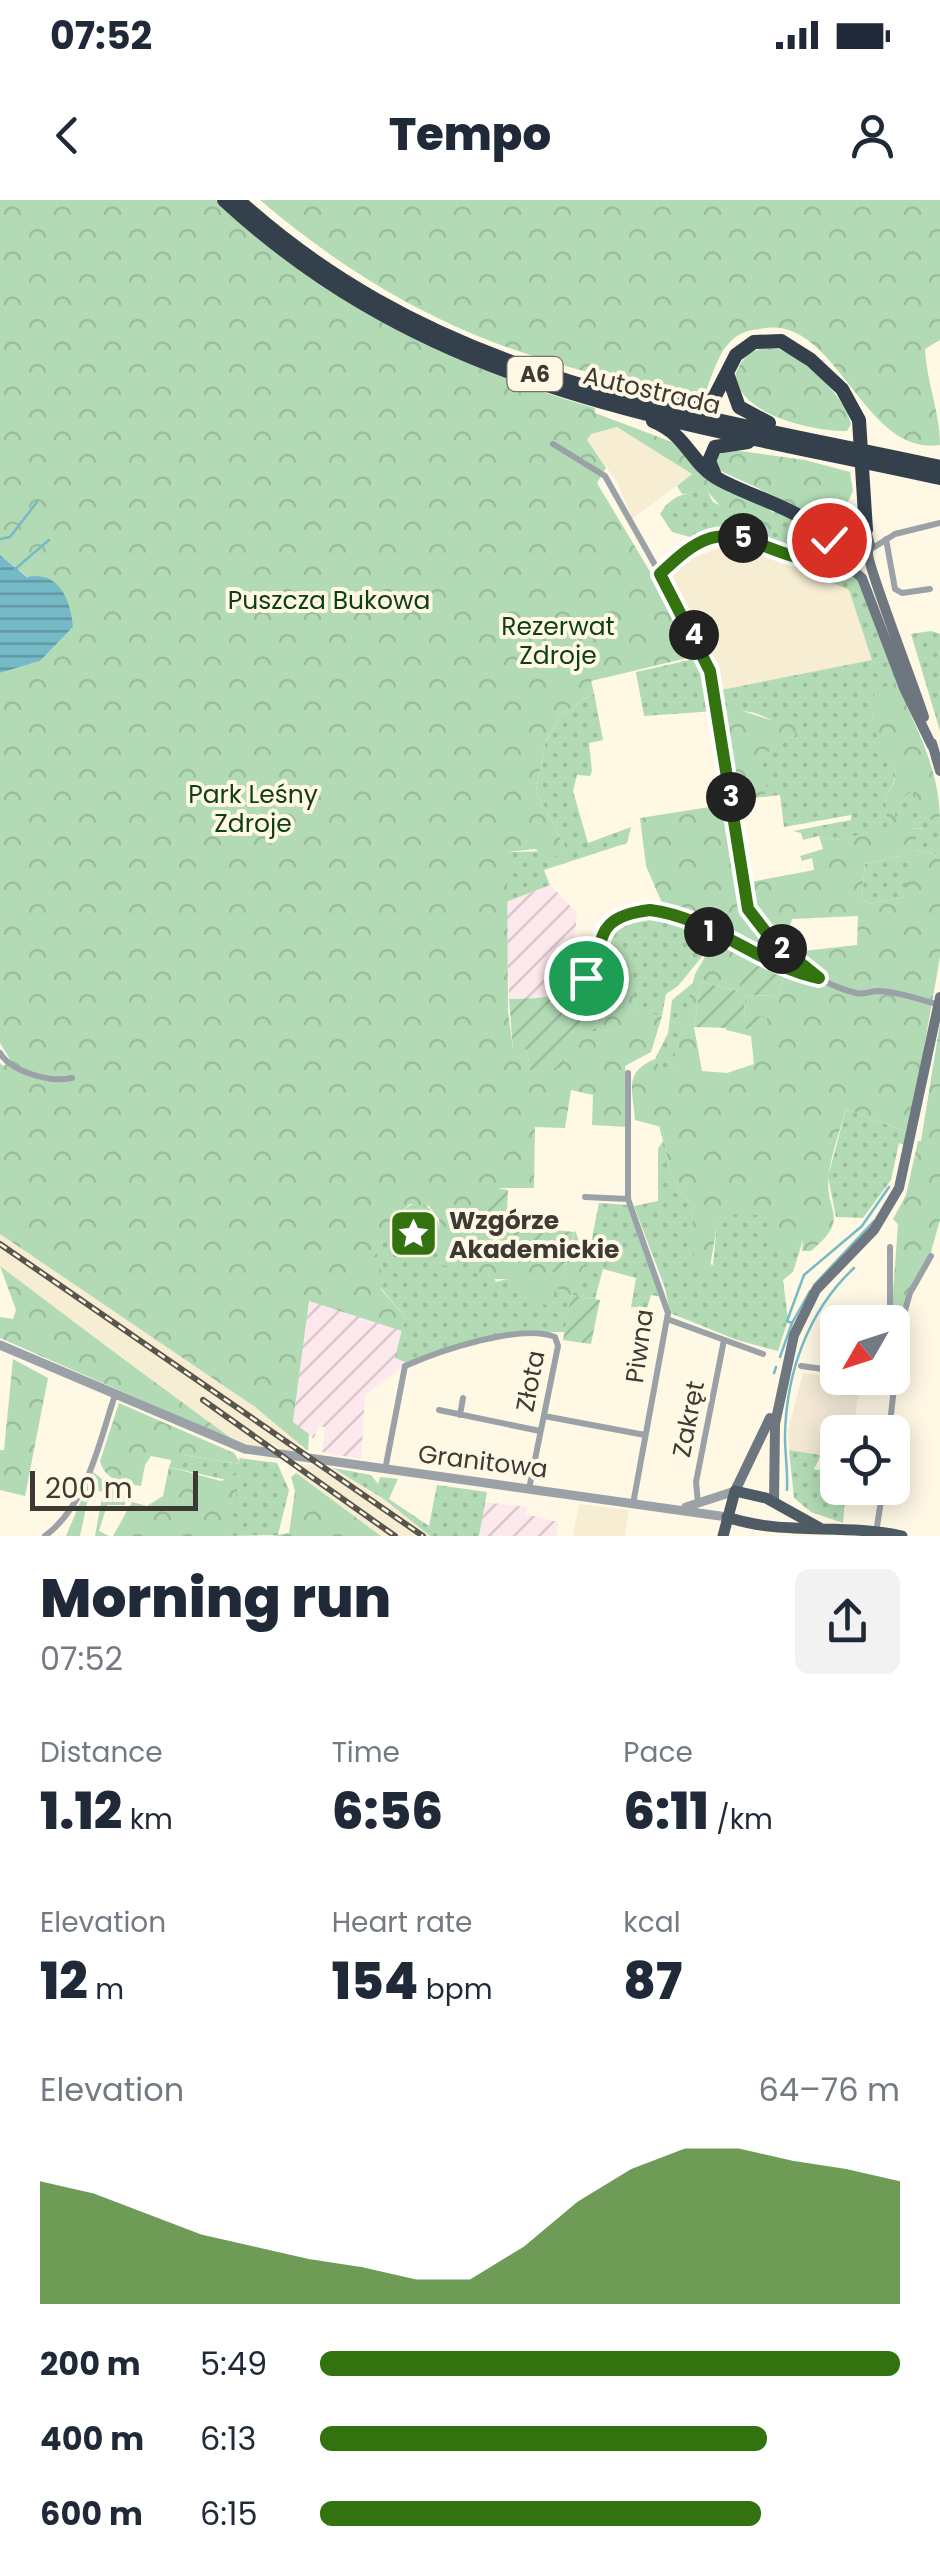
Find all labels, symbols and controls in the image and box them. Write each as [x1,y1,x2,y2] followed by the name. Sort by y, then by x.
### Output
[50,9,152,62] text: 07:52
[389,103,551,166] text: Tempo
[40,108,95,163] icon: back
[845,108,900,163] icon: person
[508,357,562,391] road number: A6
[580,358,724,423] street label: Autostrada
[787,498,872,583] pin
[718,513,768,563] pin: 5
[802,513,857,568] icon: check
[734,518,752,557] text: 5
[228,583,430,618] park label: Puszcza Bukowa
[501,609,615,673] park label: Rezerwat Zdroje
[669,610,719,660] pin: 4
[685,615,703,654] text: 4
[706,772,756,822] pin: 3
[188,777,318,841] park label: Park Leśny Zdroje
[723,777,739,816] text: 3
[684,907,734,957] pin: 1
[704,912,714,951] text: 1
[757,924,807,974] pin: 2
[774,929,790,968] text: 2
[544,936,629,1021] pin
[559,951,614,1006] icon: arrive
[449,1203,619,1267] place label: Wzgórze Akademickie
[388,1208,440,1260] place icon: Wzgórze Akademickie
[820,1305,910,1395] north arrow
[820,1305,910,1505] map controls
[617,1307,662,1385] street label: Piwna
[507,1347,554,1415] street label: Złota
[664,1378,713,1460] street label: Zakręt
[820,1415,910,1505] button: locate
[416,1436,550,1487] street label: Granitowa
[30,1466,198,1511] scale bar
[45,1469,133,1508] text: 200 m
[40,1559,391,1636] text: Morning run
[795,1569,900,1674] button: share
[40,1636,123,1681] text: 07:52
[40,1733,163,1772] text: Distance
[332,1733,400,1772] text: Time
[623,1733,693,1772] text: Pace
[40,1776,122,1847] text: 1.12
[332,1776,443,1847] text: 6:56
[623,1776,709,1847] text: 6:11
[122,1800,173,1839] text: km
[709,1800,773,1839] text: /km
[40,1903,166,1942] text: Elevation
[332,1903,472,1942] text: Heart rate
[623,1903,681,1942] text: kcal
[40,1946,88,2017] text: 12
[332,1946,418,2017] text: 154
[623,1946,682,2017] text: 87
[88,1970,124,2009] text: m
[418,1970,493,2009] text: bpm
[40,2067,184,2112] text: Elevation
[759,2067,900,2112] text: 64–76 m
[40,2341,141,2386] text: 200 m
[200,2341,267,2386] text: 5:49
[40,2416,144,2461] text: 400 m
[200,2416,256,2461] text: 6:13
[40,2491,143,2536] text: 600 m
[200,2491,257,2536] text: 6:15

